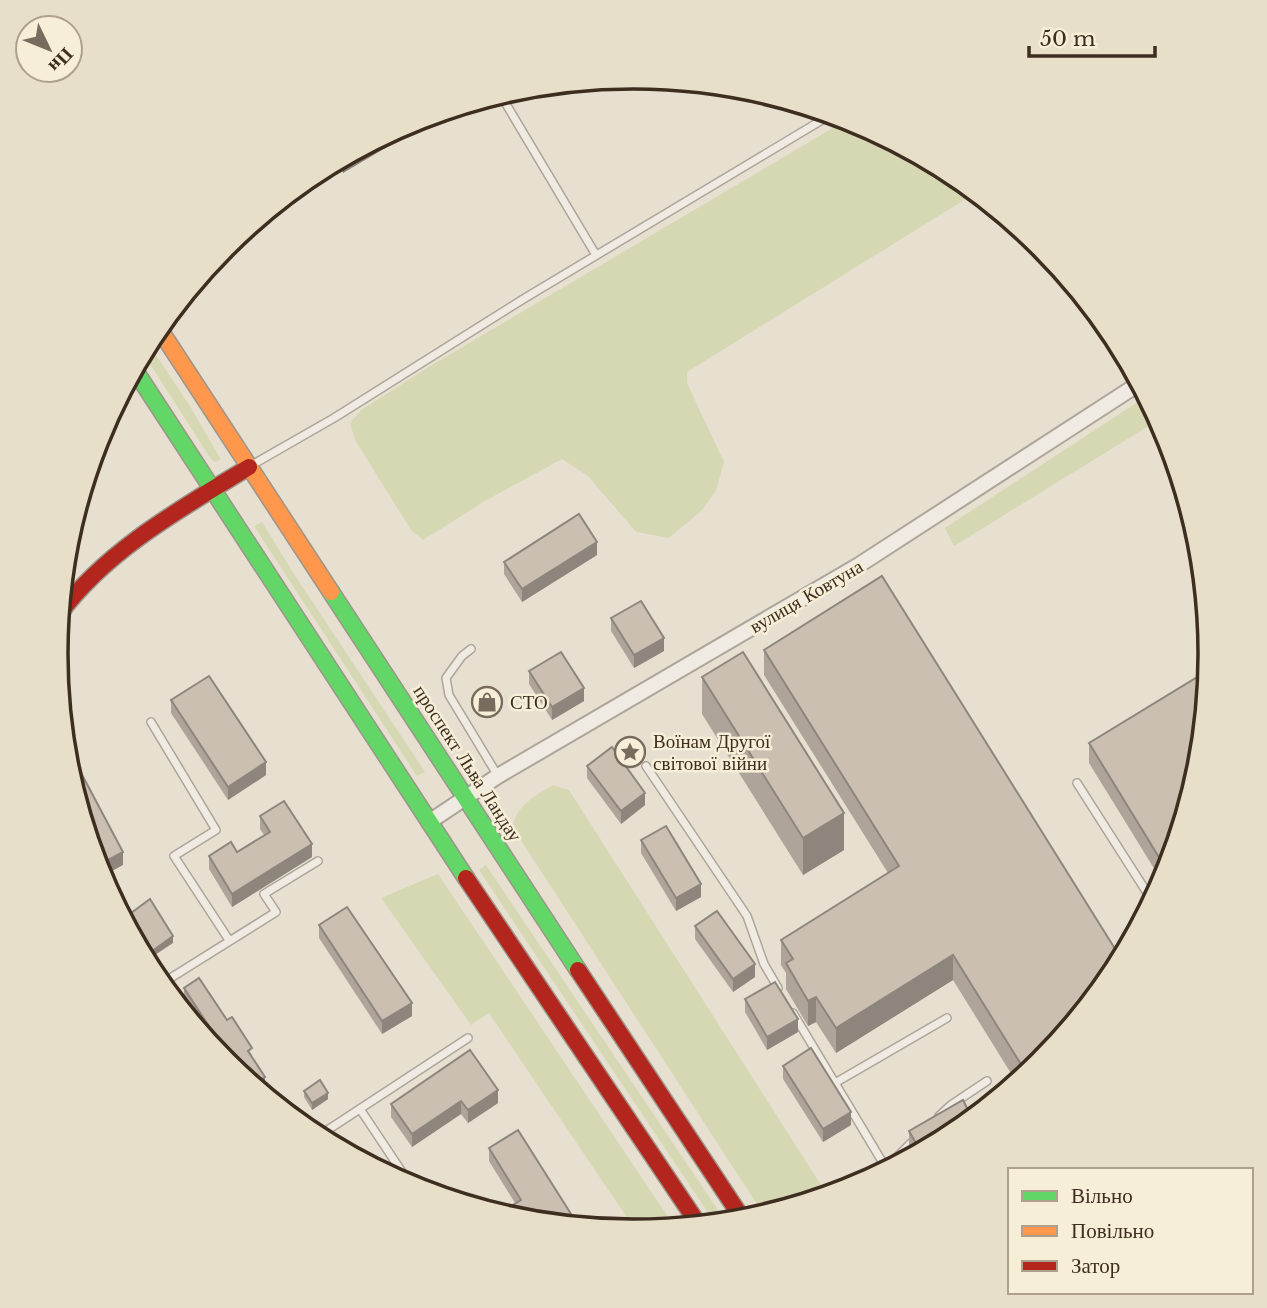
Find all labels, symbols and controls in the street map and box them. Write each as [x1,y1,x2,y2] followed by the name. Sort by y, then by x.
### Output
[14,14,84,84] north arrow
[1029,14,1155,58] scale bar
[1040,26,1096,52] text: 50 m
[44,43,78,78] text: Пн
[746,554,867,638] street label: вулиця Ковтуна
[408,681,527,846] street label: проспект Льва Ландау
[470,685,504,719] shop icon: СТО
[510,691,548,714] place label: СТО
[653,730,771,775] place label: Воїнам Другої світової війни
[613,735,647,769] place icon: Воїнам Другої світової війни
[1008,1168,1253,1294] legend
[1071,1183,1133,1209] text: Вільно
[1071,1218,1154,1244] text: Повільно
[1071,1253,1120,1279] text: Затор

